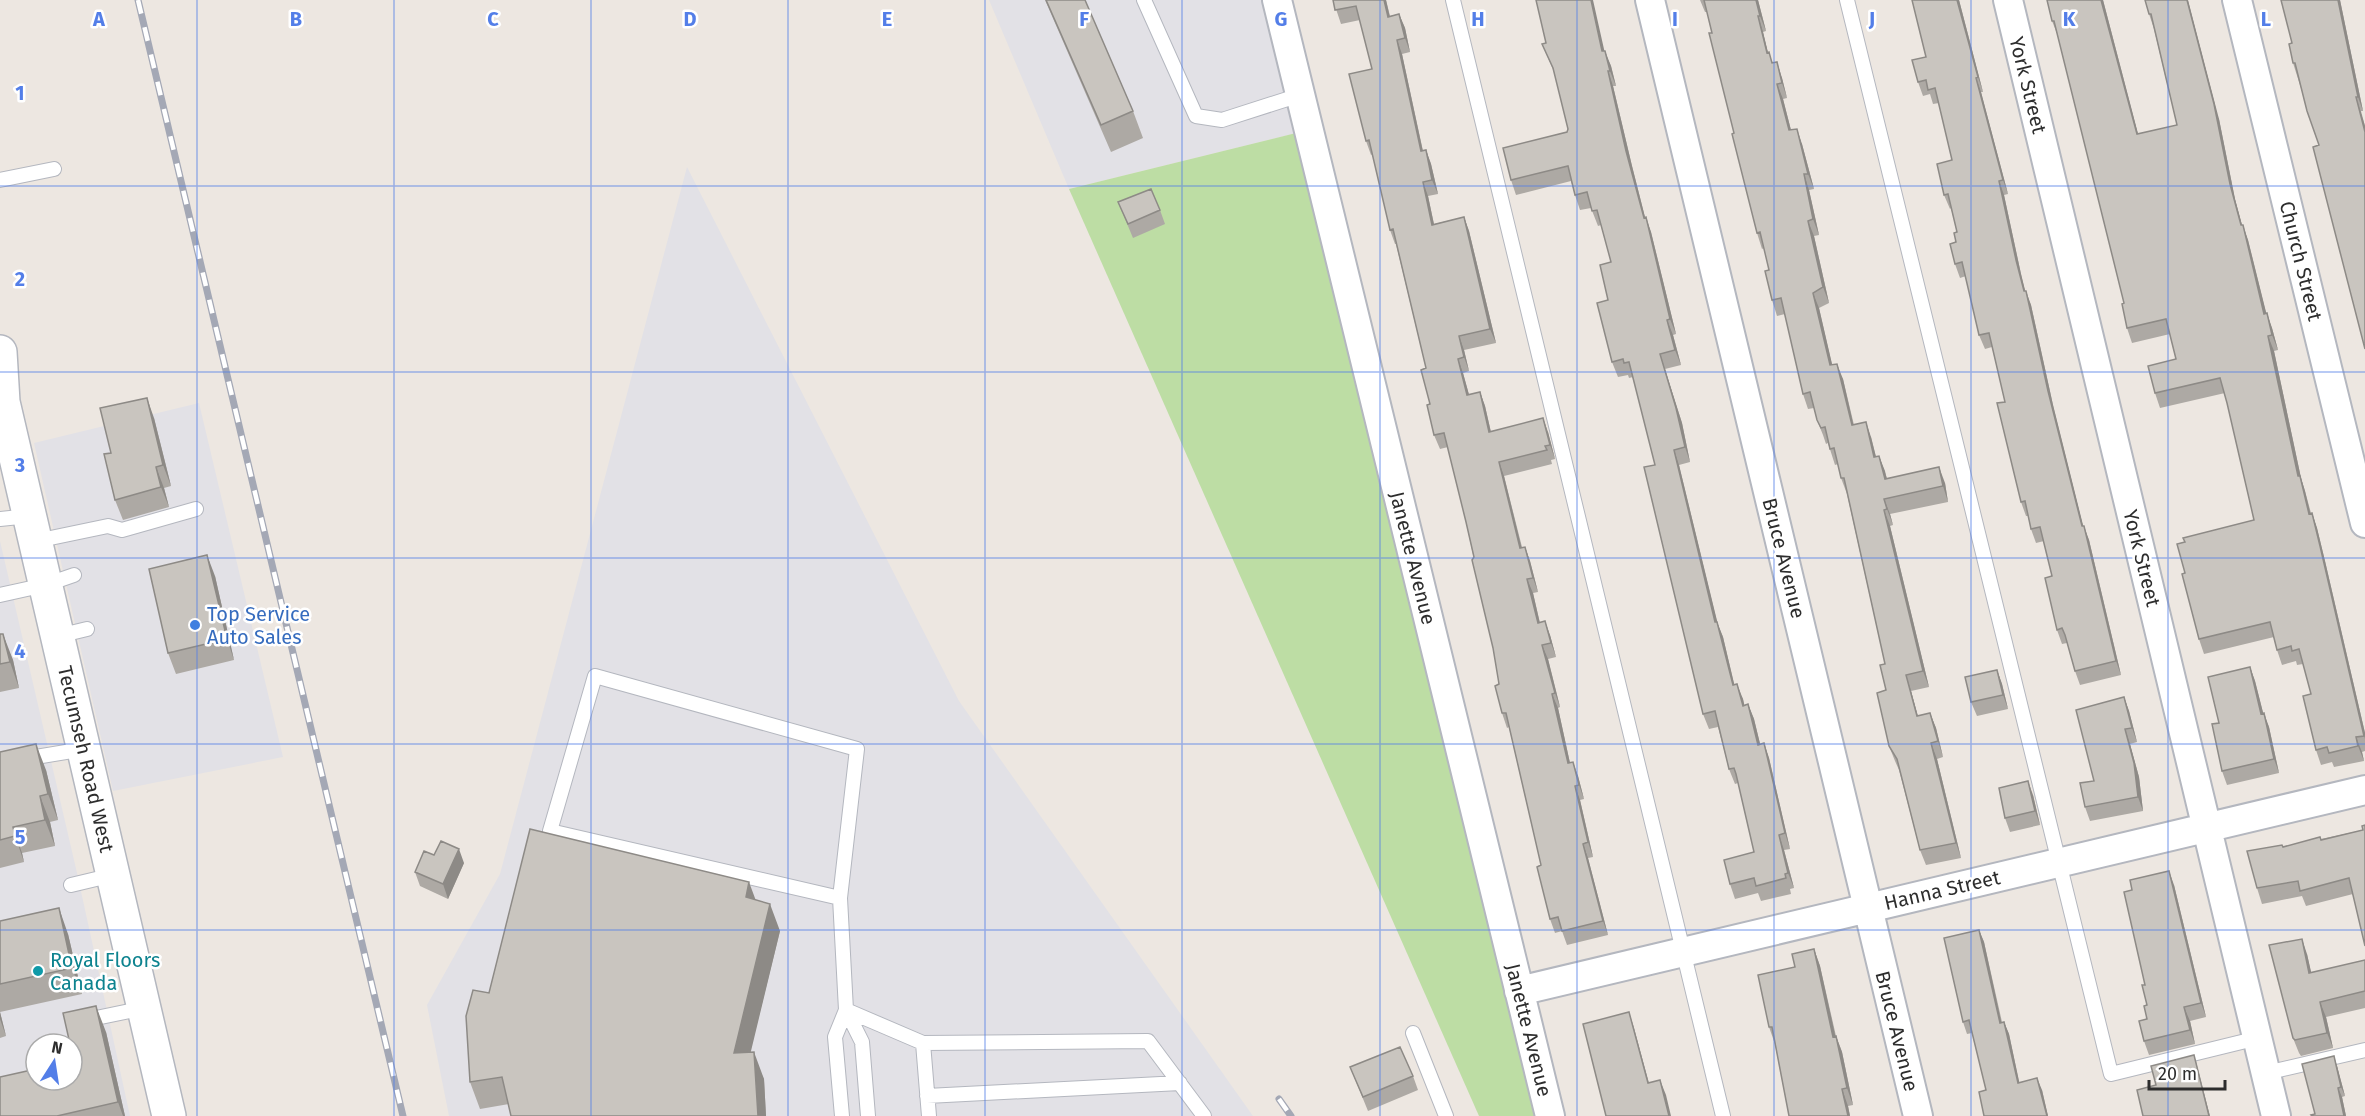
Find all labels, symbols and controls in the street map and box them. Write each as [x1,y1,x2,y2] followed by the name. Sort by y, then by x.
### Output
[92,7,106,31] text: A
[290,7,302,31] text: B
[487,7,499,31] text: C
[683,7,697,31] text: D
[882,7,892,31] text: E
[1079,7,1089,31] text: F
[1275,7,1287,31] text: G
[1471,7,1485,31] text: H
[1672,7,1678,31] text: I
[1868,7,1875,31] text: J
[2063,7,2076,31] text: K
[2261,7,2271,31] text: L
[2004,34,2052,137] street label: York Street
[15,81,25,105] text: 1
[2275,199,2328,324] street label: Church Street
[15,267,25,291] text: 2
[14,453,25,477] text: 3
[1385,489,1441,627] street label: Janette Avenue
[1757,495,1811,621] street label: Bruce Avenue
[2118,507,2166,610] street label: York Street
[207,602,310,649] place label: Top Service Auto Sales
[188,618,202,632] marker: Top Service Auto Sales
[14,639,26,663] text: 4
[53,663,119,855] street label: Tecumseh Road West
[15,825,26,849] text: 5
[1882,865,2003,915] street label: Hanna Street
[50,948,160,995] place label: Royal Floors Canada
[1501,961,1557,1099] street label: Janette Avenue
[31,964,45,978] marker: Royal Floors Canada
[1870,968,1924,1094] street label: Bruce Avenue
[24,1032,84,1092] north arrow
[50,1037,64,1058] text: N
[2149,1053,2226,1091] scale bar
[2158,1063,2197,1085] text: 20 m

